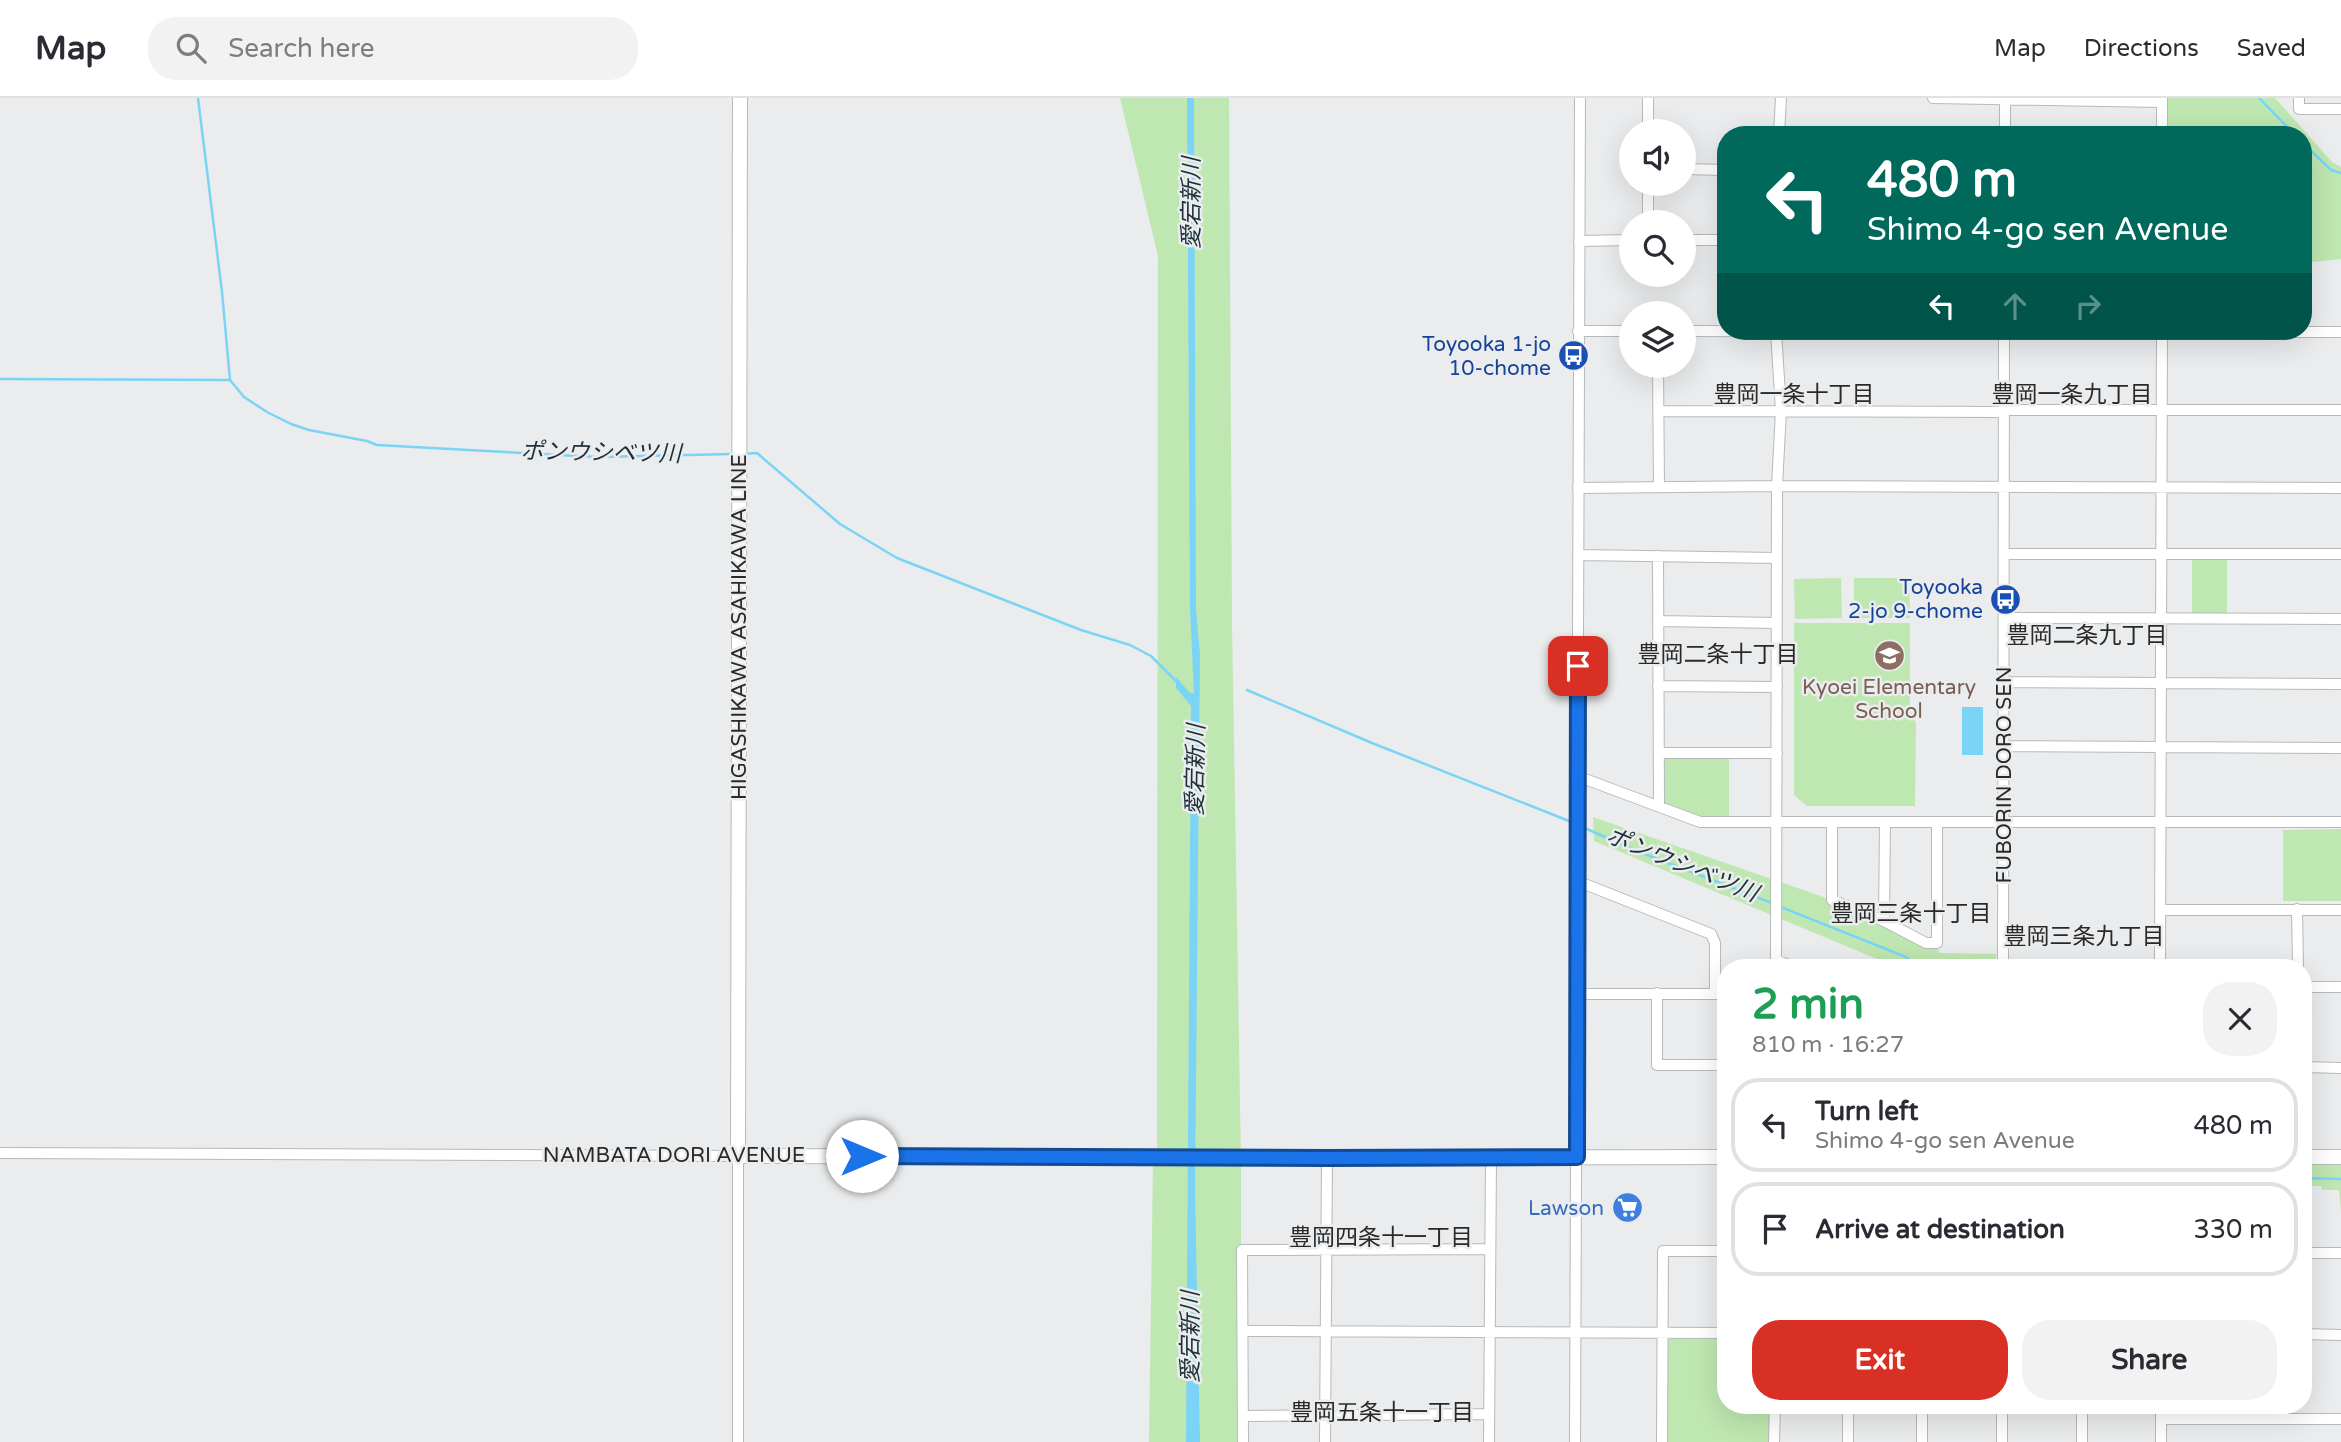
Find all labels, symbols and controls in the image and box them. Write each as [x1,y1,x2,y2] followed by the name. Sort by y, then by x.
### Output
[148,17,638,80] search box
[35,29,106,68] text: Map
[172,29,210,67] icon: search
[228,33,374,64] text: Search here
[1994,34,2046,63] text: Map
[2084,34,2199,63] text: Directions
[2237,34,2306,63] text: Saved
[1619,119,1696,378] map controls
[1619,119,1696,196] button: sound
[1867,151,2017,210] text: 480 m
[1178,154,1206,249] water label: 愛宕新川
[1752,154,1843,245] icon: left
[1619,210,1696,287] button: search
[1867,211,2228,249] text: Shimo 4-go sen Avenue
[1923,287,1961,325] icon: left
[1996,287,2034,325] icon: ahead
[2069,287,2107,325] icon: right
[1619,301,1696,378] button: layers
[1422,332,1551,381] place label: Toyooka 1-jo 10-chome
[1557,339,1591,373] bus stop icon: Toyooka 1-jo 10-chome
[1714,381,1875,409] district label: 豊岡一条十丁目
[1992,381,2153,409] district label: 豊岡一条九丁目
[520,438,685,468] water label: ポンウシベツ川
[727,454,752,800] street label: HIGASHIKAWA ASAHIKAWA LINE
[1848,575,1983,624] place label: Toyooka 2-jo 9-chome
[1989,582,2023,616] bus stop icon: Toyooka 2-jo 9-chome
[2007,622,2168,650] district label: 豊岡二条九丁目
[1548,636,1608,696] pin
[1872,638,1906,672] school or university icon: Kyoei Elementary School
[1638,641,1799,669] district label: 豊岡二条十丁目
[1559,647,1597,685] icon: arrive
[1992,666,2017,884] street label: FUBORIN DORO SEN
[1802,675,1976,724] place label: Kyoei Elementary School
[1181,721,1211,816] water label: 愛宕新川
[1602,822,1765,909] water label: ポンウシベツ川
[1831,900,1992,928] district label: 豊岡三条十丁目
[2004,923,2165,951] district label: 豊岡三条九丁目
[1752,979,1864,1030] text: 2 min
[2203,982,2277,1056] button: close
[1752,1031,1904,1059] text: 810 m · 16:27
[1815,1096,1918,1127] text: Turn left
[1756,1106,1794,1144] icon: left
[2193,1110,2273,1141] text: 480 m
[825,1119,899,1193] position arrow
[1815,1127,2075,1155] text: Shimo 4-go sen Avenue
[543,1143,805,1168] street label: NAMBATA DORI AVENUE
[1610,1191,1644,1225] supermarket icon: Lawson
[1528,1196,1604,1221] place label: Lawson
[1756,1210,1794,1248] icon: arrive
[1815,1214,2065,1245] text: Arrive at destination
[2193,1214,2273,1245] text: 330 m
[1289,1224,1473,1252] district label: 豊岡四条十一丁目
[1177,1288,1205,1383] water label: 愛宕新川
[1752,1320,2008,1400] button: Exit
[2022,1320,2277,1400] button: Share
[1290,1399,1474,1427] district label: 豊岡五条十一丁目

